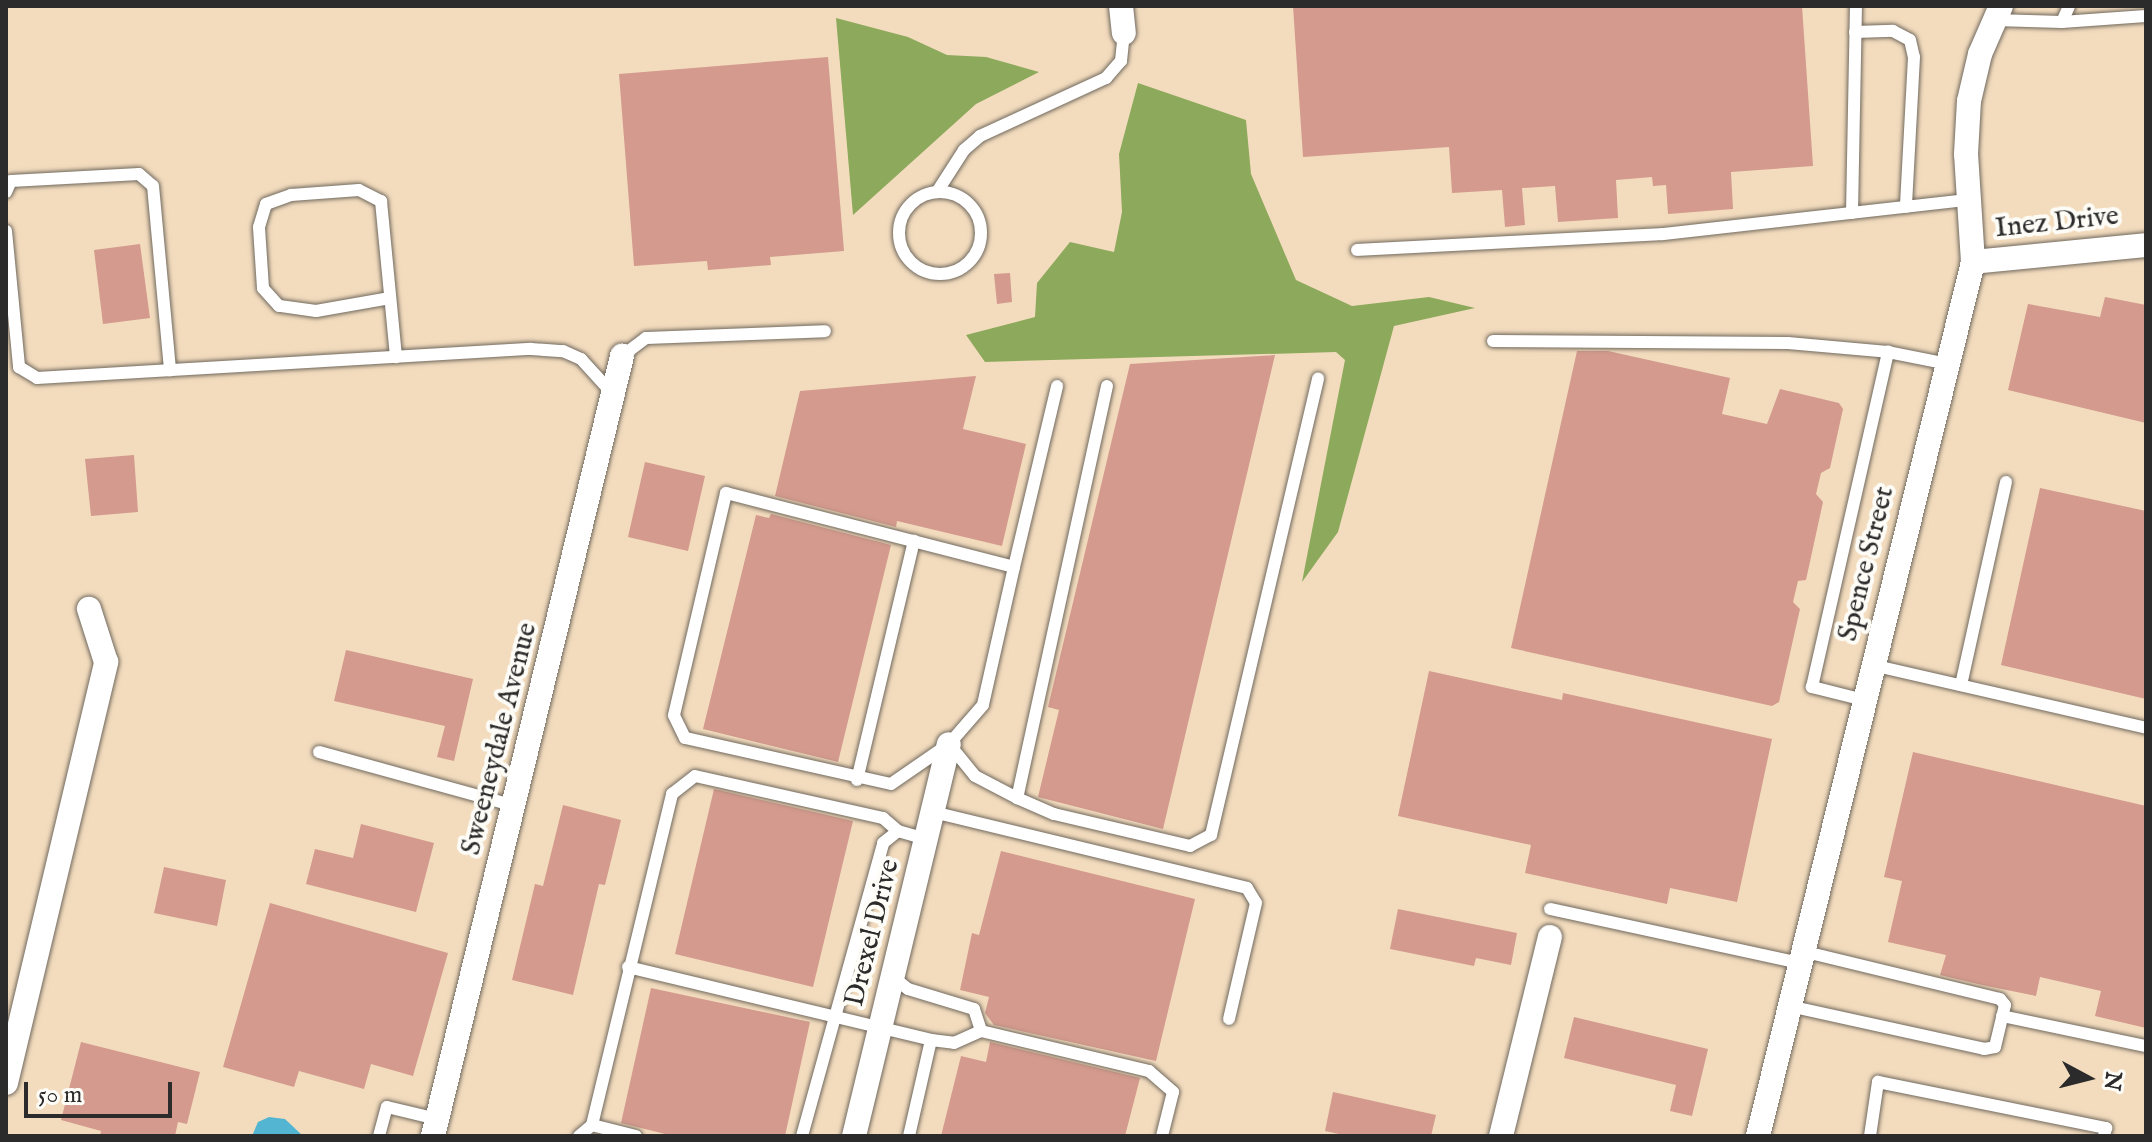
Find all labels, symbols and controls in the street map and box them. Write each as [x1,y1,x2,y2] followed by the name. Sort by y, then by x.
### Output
[1994,200,2120,246] street label: Inez Drive
[1832,483,1902,645] street label: Spence Street
[455,619,545,859] street label: Sweeneydale Avenue
[838,856,908,1010] street label: Drexel Drive
[2048,1038,2128,1118] north arrow
[28,1066,176,1116] scale bar
[2097,1070,2127,1092] text: N
[38,1080,82,1111] text: 50 m

